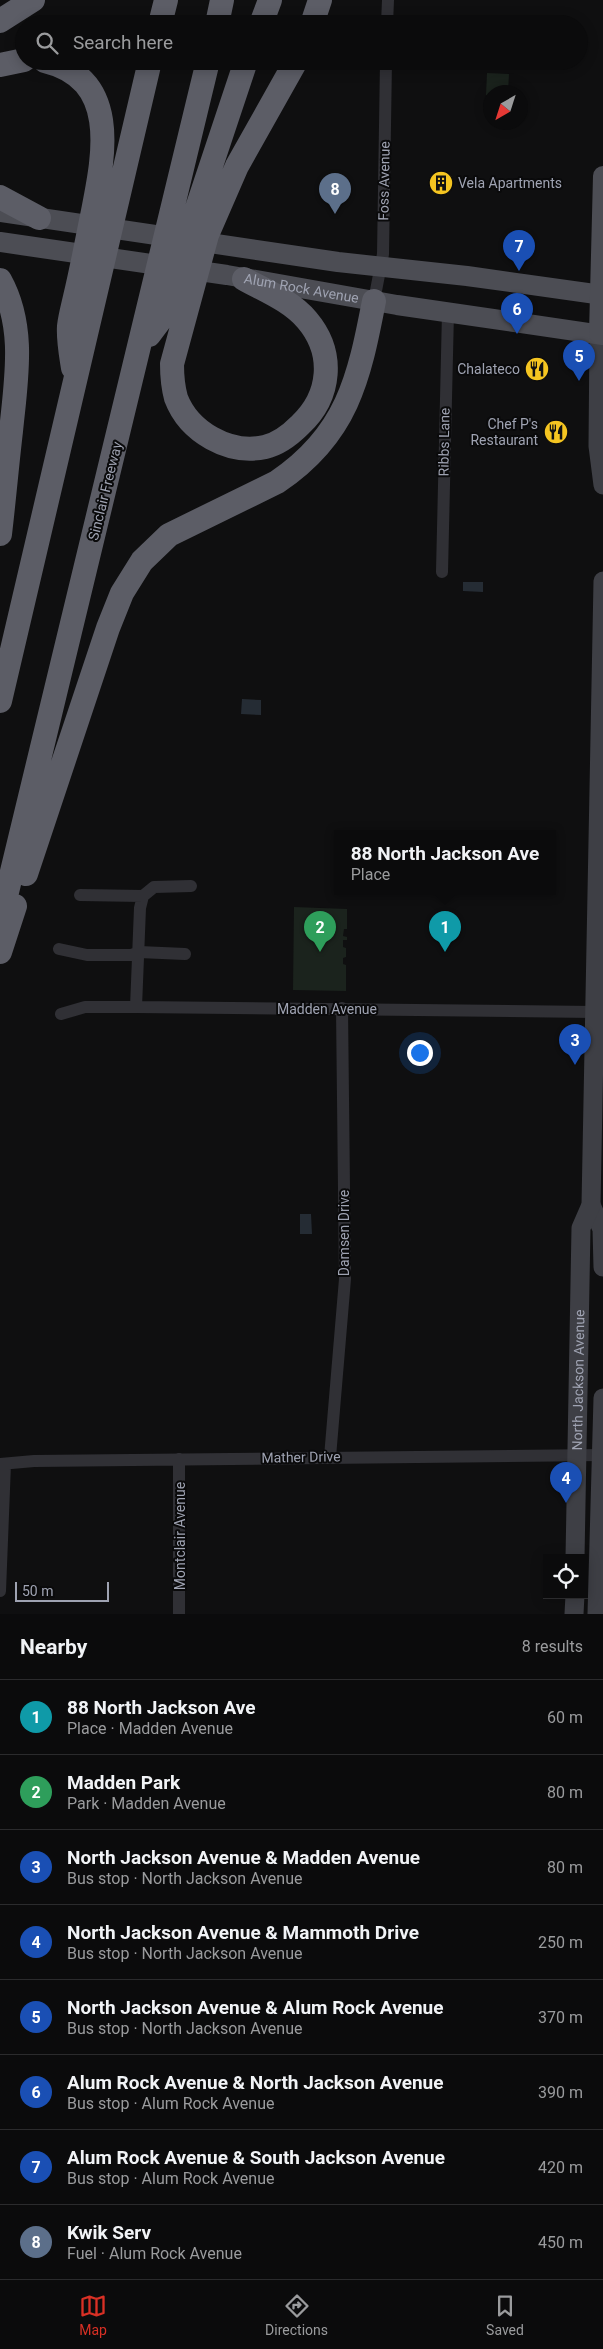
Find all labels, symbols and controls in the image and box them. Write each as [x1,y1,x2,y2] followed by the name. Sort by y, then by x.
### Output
[15,15,588,70] search box
[33,29,61,57] icon: search
[73,31,173,54] text: Search here
[483,85,528,130] north arrow
[375,141,393,221] street label: Foss Avenue
[428,170,454,196] building icon: Vela Apartments
[319,173,351,214] pin: 8
[458,175,562,191] place label: Vela Apartments
[503,230,535,271] pin: 7
[243,270,360,306] street label: Alum Rock Avenue
[501,293,533,334] pin: 6
[563,340,595,381] pin: 5
[524,356,550,382] restaurant icon: Chalateco
[457,361,520,377] place label: Chalateco
[435,407,453,477] street label: Ribbs Lane
[470,416,538,448] place label: Chef P's Restaurant
[543,419,569,445] restaurant icon: Chef P's Restaurant
[85,440,125,542] street label: Sinclair Freeway
[334,830,556,895] popup
[351,842,539,865] text: 88 North Jackson Ave
[351,865,390,884] text: Place
[304,911,336,952] pin: 2
[429,911,461,952] pin: 1
[277,1001,377,1017] street label: Madden Avenue
[559,1024,591,1065] pin: 3
[407,1040,433,1066] your location
[336,1190,352,1276] street label: Damsen Drive
[569,1309,588,1451] street label: North Jackson Avenue
[261,1448,341,1466] street label: Mather Drive
[550,1462,582,1503] pin: 4
[172,1482,188,1590] street label: Montclair Avenue
[543,1554,588,1599] map controls
[543,1554,588,1599] button: locate
[15,1579,109,1602] scale bar
[22,1583,54,1599] text: 50 m
[20,1635,87,1659] text: Nearby
[522,1637,583,1656] text: 8 results
[67,1696,256,1719] text: 88 North Jackson Ave
[31,1708,41,1727] text: 1
[547,1708,583,1727] text: 60 m
[67,1719,233,1738] text: Place · Madden Avenue
[67,1771,180,1794] text: Madden Park
[31,1783,41,1802] text: 2
[547,1783,583,1802] text: 80 m
[67,1794,226,1813] text: Park · Madden Avenue
[67,1846,420,1869] text: North Jackson Avenue & Madden Avenue
[31,1858,41,1877] text: 3
[547,1858,583,1877] text: 80 m
[67,1869,302,1888] text: Bus stop · North Jackson Avenue
[67,1921,419,1944] text: North Jackson Avenue & Mammoth Drive
[31,1933,41,1952] text: 4
[538,1933,583,1952] text: 250 m
[67,1944,302,1963] text: Bus stop · North Jackson Avenue
[67,1996,443,2019] text: North Jackson Avenue & Alum Rock Avenue
[31,2008,41,2027] text: 5
[538,2008,583,2027] text: 370 m
[67,2019,302,2038] text: Bus stop · North Jackson Avenue
[67,2071,443,2094] text: Alum Rock Avenue & North Jackson Avenue
[31,2083,41,2102] text: 6
[538,2083,583,2102] text: 390 m
[67,2094,274,2113] text: Bus stop · Alum Rock Avenue
[67,2146,445,2169] text: Alum Rock Avenue & South Jackson Avenue
[31,2158,41,2177] text: 7
[538,2158,583,2177] text: 420 m
[67,2169,274,2188] text: Bus stop · Alum Rock Avenue
[67,2221,151,2244] text: Kwik Serv
[31,2233,41,2252] text: 8
[538,2233,583,2252] text: 450 m
[67,2244,242,2263] text: Fuel · Alum Rock Avenue
[79,2292,107,2338] tab: Map
[265,2292,328,2338] tab: Directions
[486,2292,524,2338] tab: Saved

